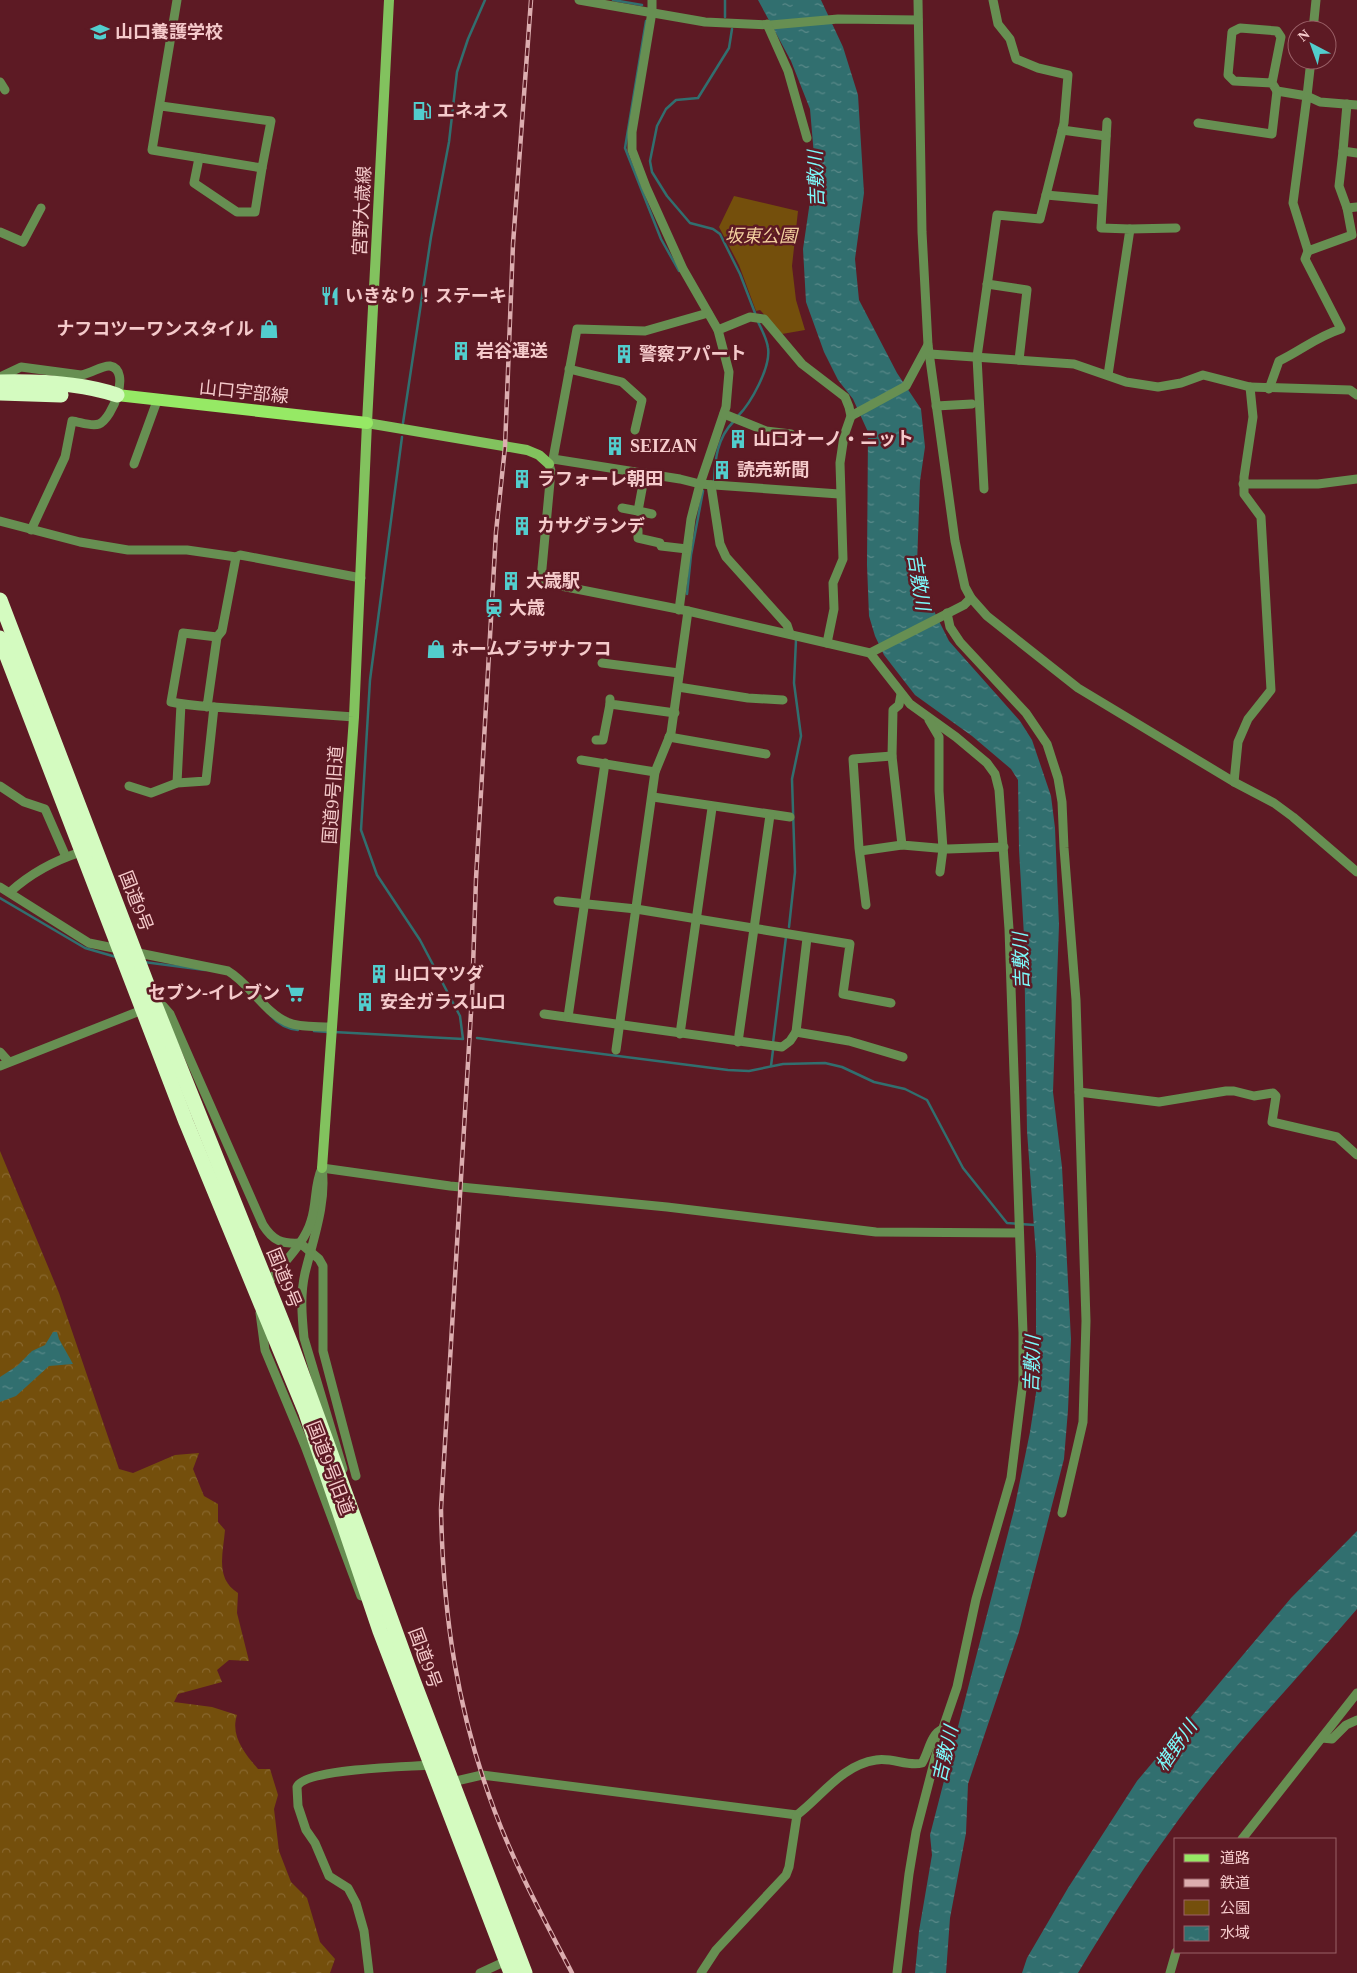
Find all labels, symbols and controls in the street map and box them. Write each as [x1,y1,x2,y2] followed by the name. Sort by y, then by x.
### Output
[1287,20,1337,70] north arrow
[89,21,111,43] school or university icon: 山口養護学校
[115,22,223,42] place label: 山口養護学校
[1295,27,1313,45] text: N
[411,100,433,122] fuel station icon: エネオス
[437,101,509,121] place label: エネオス
[804,148,827,208] water label: 吉敷川
[350,166,374,256] street label: 宮野大歳線
[725,226,800,246] park label: 坂東公園
[319,285,341,307] restaurant icon: いきなり！ステーキ
[345,286,507,306] place label: いきなり！ステーキ
[258,318,280,340] shop icon: ナフコツーワンスタイル
[56,319,254,339] place label: ナフコツーワンスタイル
[450,340,472,362] building icon: 岩谷運送
[476,341,548,361] place label: 岩谷運送
[613,343,635,365] building icon: 警察アパート
[639,344,747,364] place label: 警察アパート
[198,377,290,407] street label: 山口宇部線
[727,428,749,450] building icon: 山口オーノ・ニット
[753,429,914,449] place label: 山口オーノ・ニット
[604,435,626,457] building icon: SEIZAN
[630,436,697,456] place label: SEIZAN
[711,459,733,481] building icon: 読売新聞
[737,460,809,480] place label: 読売新聞
[511,468,533,490] building icon: ラフォーレ朝田
[537,469,663,489] place label: ラフォーレ朝田
[511,515,533,537] building icon: カサグランデ
[537,516,645,536] place label: カサグランデ
[904,552,934,614] water label: 吉敷川
[500,570,522,592] building icon: 大歳駅
[526,571,580,591] place label: 大歳駅
[483,597,505,619] station icon: 大歳
[509,598,545,618] place label: 大歳
[425,638,447,660] shop icon: ホームプラザナフコ
[451,639,611,659] place label: ホームプラザナフコ
[320,745,346,845] street label: 国道9号旧道
[115,868,157,934] street label: 国道9号
[1009,930,1032,990] water label: 吉敷川
[368,963,390,985] building icon: 山口マツダ
[394,964,484,984] place label: 山口マツダ
[284,982,306,1004] supermarket icon: セブン-イレブン
[148,983,280,1003] place label: セブン-イレブン
[354,991,376,1013] building icon: 安全ガラス山口
[380,992,506,1012] place label: 安全ガラス山口
[263,1245,305,1311] street label: 国道9号
[1021,1333,1044,1393] water label: 吉敷川
[303,1418,357,1518] street label: 国道9号旧道
[405,1625,445,1691] street label: 国道9号
[1151,1715,1202,1775] water label: 椹野川
[928,1722,962,1784] water label: 吉敷川
[1174,1838,1337,1953] legend
[1220,1850,1250,1866] text: 道路
[1220,1875,1250,1891] text: 鉄道
[1220,1900,1250,1916] text: 公園
[1220,1925,1250,1941] text: 水域

